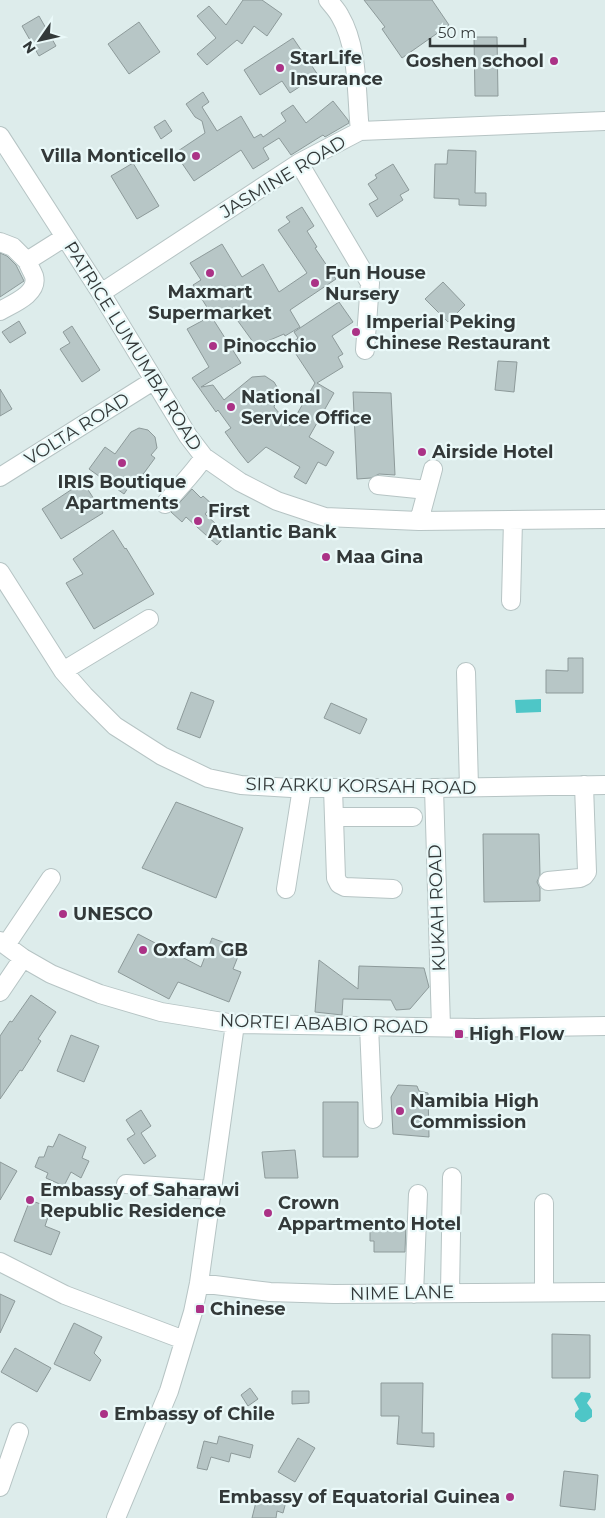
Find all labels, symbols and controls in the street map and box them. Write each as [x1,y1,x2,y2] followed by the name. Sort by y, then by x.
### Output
[15,15,65,65] north arrow
[430,15,525,47] scale bar
[438,23,476,42] text: 50 m
[19,38,40,57] text: N
[290,47,383,90] place label: StarLife Insurance
[406,50,544,72] place label: Goshen school
[548,55,560,67] marker: Goshen school
[274,62,286,74] marker: StarLife Insurance
[215,131,350,224] street label: JASMINE ROAD
[40,145,186,167] place label: Villa Monticello
[190,150,202,162] marker: Villa Monticello
[59,237,207,455] street label: PATRICE LUMUMBA ROAD
[325,262,426,305] place label: Fun House Nursery
[204,267,216,279] marker: Maxmart Supermarket
[309,277,321,289] marker: Fun House Nursery
[148,281,272,324] place label: Maxmart Supermarket
[366,311,550,354] place label: Imperial Peking Chinese Restaurant
[350,326,362,338] marker: Imperial Peking Chinese Restaurant
[223,335,317,357] place label: Pinocchio
[207,340,219,352] marker: Pinocchio
[241,386,372,429] place label: National Service Office
[20,388,134,470] street label: VOLTA ROAD
[225,401,237,413] marker: National Service Office
[431,441,554,463] place label: Airside Hotel
[416,446,428,458] marker: Airside Hotel
[116,457,128,469] marker: IRIS Boutique Apartments
[58,471,186,514] place label: IRIS Boutique Apartments
[207,500,337,543] place label: First Atlantic Bank
[192,515,204,527] marker: First Atlantic Bank
[336,546,423,568] place label: Maa Gina
[320,551,332,563] marker: Maa Gina
[245,773,477,799] street label: SIR ARKU KORSAH ROAD
[424,844,450,972] street label: KUKAH ROAD
[73,903,153,925] place label: UNESCO
[57,908,69,920] marker: UNESCO
[153,939,248,961] place label: Oxfam GB
[137,944,149,956] marker: Oxfam GB
[219,1009,429,1039] street label: NORTEI ABABIO ROAD
[469,1023,565,1045] place label: High Flow
[453,1028,465,1040] marker: High Flow
[410,1090,539,1133] place label: Namibia High Commission
[394,1105,406,1117] marker: Namibia High Commission
[40,1179,240,1222] place label: Embassy of Saharawi Republic Residence
[277,1192,461,1235] place label: Crown Appartmento Hotel
[24,1194,36,1206] marker: Embassy of Saharawi Republic Residence
[262,1207,274,1219] marker: Crown Appartmento Hotel
[350,1281,454,1305] street label: NIME LANE
[210,1298,286,1320] place label: Chinese
[194,1303,206,1315] marker: Chinese
[114,1403,275,1425] place label: Embassy of Chile
[98,1408,110,1420] marker: Embassy of Chile
[219,1486,500,1508] place label: Embassy of Equatorial Guinea
[504,1491,516,1503] marker: Embassy of Equatorial Guinea

